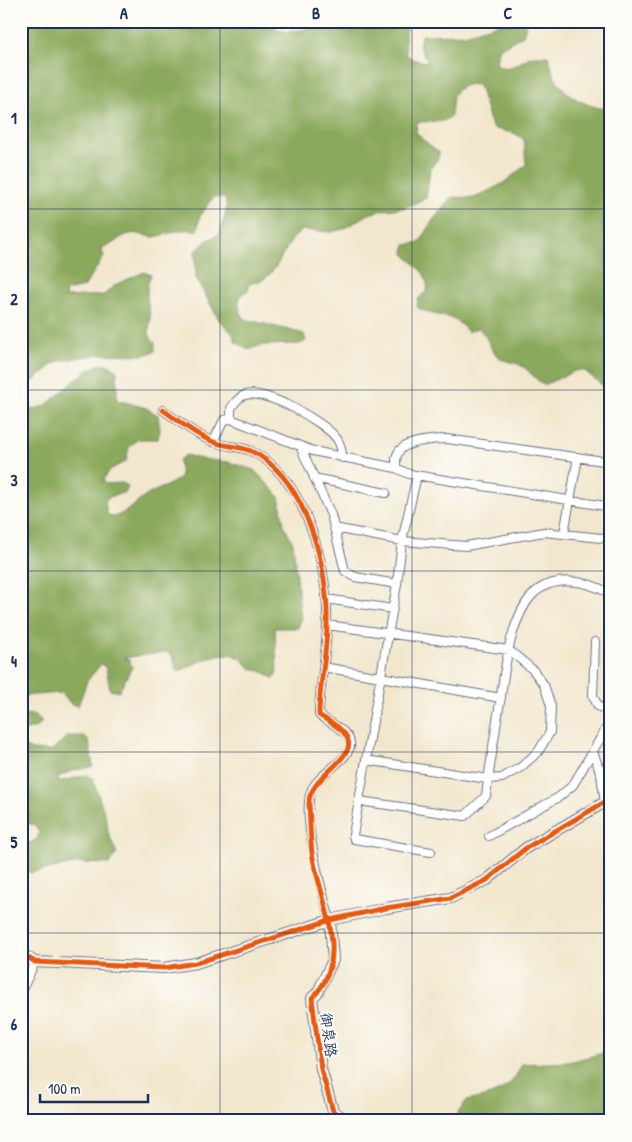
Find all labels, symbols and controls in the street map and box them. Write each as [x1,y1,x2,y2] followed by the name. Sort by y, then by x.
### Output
[120,2,128,24] text: A
[312,2,320,24] text: B
[504,2,513,24] text: C
[11,107,17,129] text: 1
[10,288,18,310] text: 2
[10,469,18,491] text: 3
[11,650,17,672] text: 4
[11,831,18,853] text: 5
[316,1011,342,1059] street label: 御泉路
[11,1013,18,1035] text: 6
[40,1072,148,1104] scale bar
[48,1078,81,1099] text: 100 m

